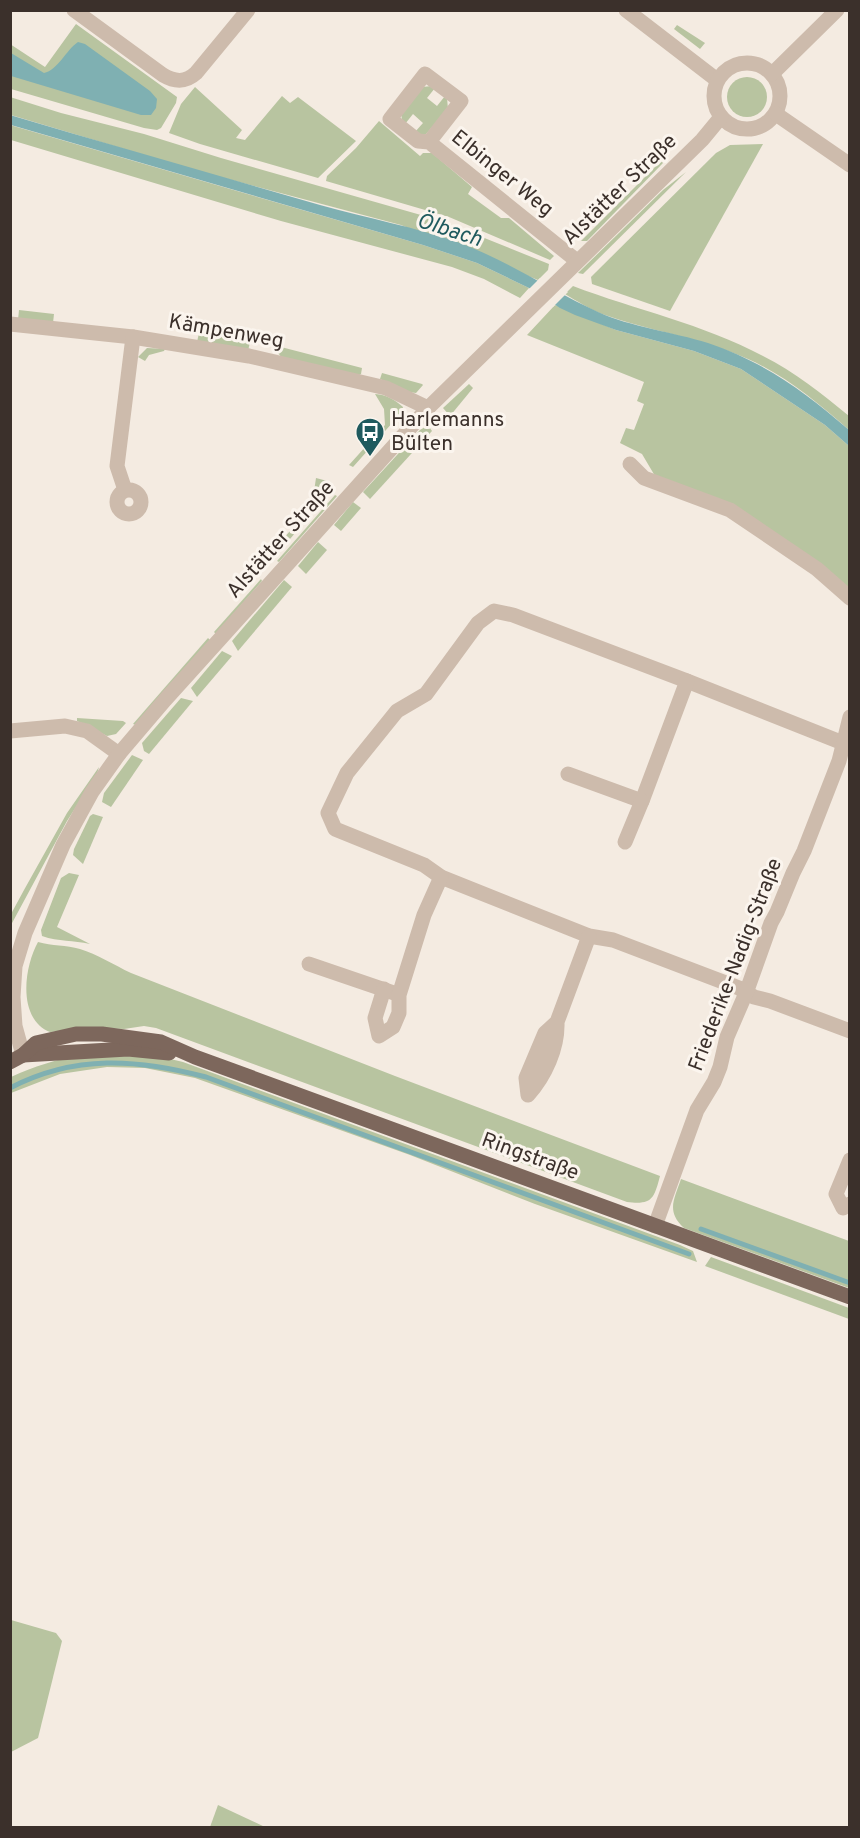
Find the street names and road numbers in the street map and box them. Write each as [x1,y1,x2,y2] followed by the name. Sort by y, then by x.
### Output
[445,124,559,224] street label: Elbinger Weg
[557,128,683,252] street label: Alstätter Straße
[166,309,286,355] street label: Kämpenweg
[221,475,341,605] street label: Alstätter Straße
[683,855,789,1075] street label: Friederike-Nadig-Straße
[478,1127,582,1187] street label: Ringstraße

